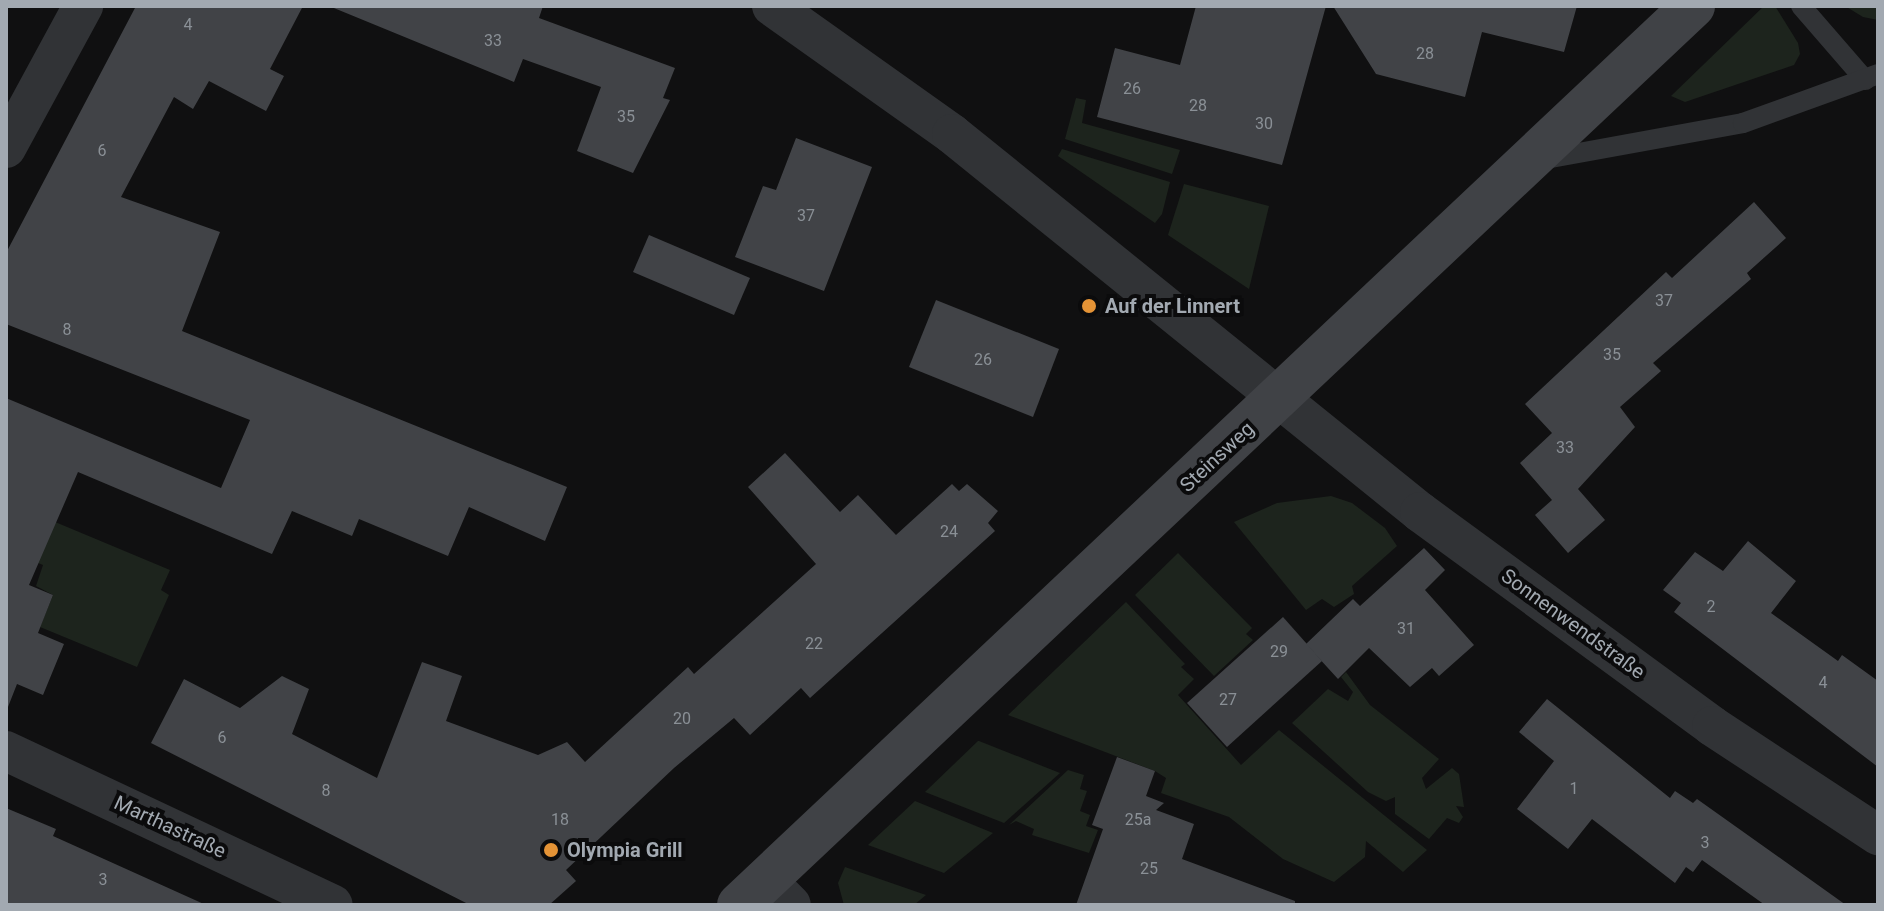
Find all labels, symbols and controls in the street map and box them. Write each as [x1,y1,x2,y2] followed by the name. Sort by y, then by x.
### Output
[184,15,192,35] house number: 4
[484,31,502,51] house number: 33
[1416,44,1434,64] house number: 28
[1123,79,1141,99] house number: 26
[1189,96,1207,116] house number: 28
[617,107,635,127] house number: 35
[1255,114,1273,134] house number: 30
[98,141,106,161] house number: 6
[797,206,815,226] house number: 37
[1655,291,1673,311] house number: 37
[1105,294,1240,318] place label: Auf der Linnert
[1080,297,1098,315] marker: Auf der Linnert
[63,320,71,340] house number: 8
[1603,345,1621,365] house number: 35
[974,350,992,370] house number: 26
[1175,417,1259,497] street label: Steinsweg
[1556,438,1574,458] house number: 33
[940,522,958,542] house number: 24
[1497,564,1649,684] street label: Sonnenwendstraße
[1707,597,1715,617] house number: 2
[1397,619,1415,639] house number: 31
[805,634,823,654] house number: 22
[1270,642,1288,662] house number: 29
[1819,673,1827,693] house number: 4
[1219,690,1237,710] house number: 27
[673,709,691,729] house number: 20
[218,728,226,748] house number: 6
[1570,779,1578,799] house number: 1
[322,781,330,801] house number: 8
[110,791,230,863] street label: Marthastraße
[551,810,569,830] house number: 18
[1125,810,1151,830] house number: 25a
[1701,833,1709,853] house number: 3
[567,838,683,862] place label: Olympia Grill
[542,841,560,859] marker: Olympia Grill
[1140,859,1158,879] house number: 25
[99,870,107,890] house number: 3

